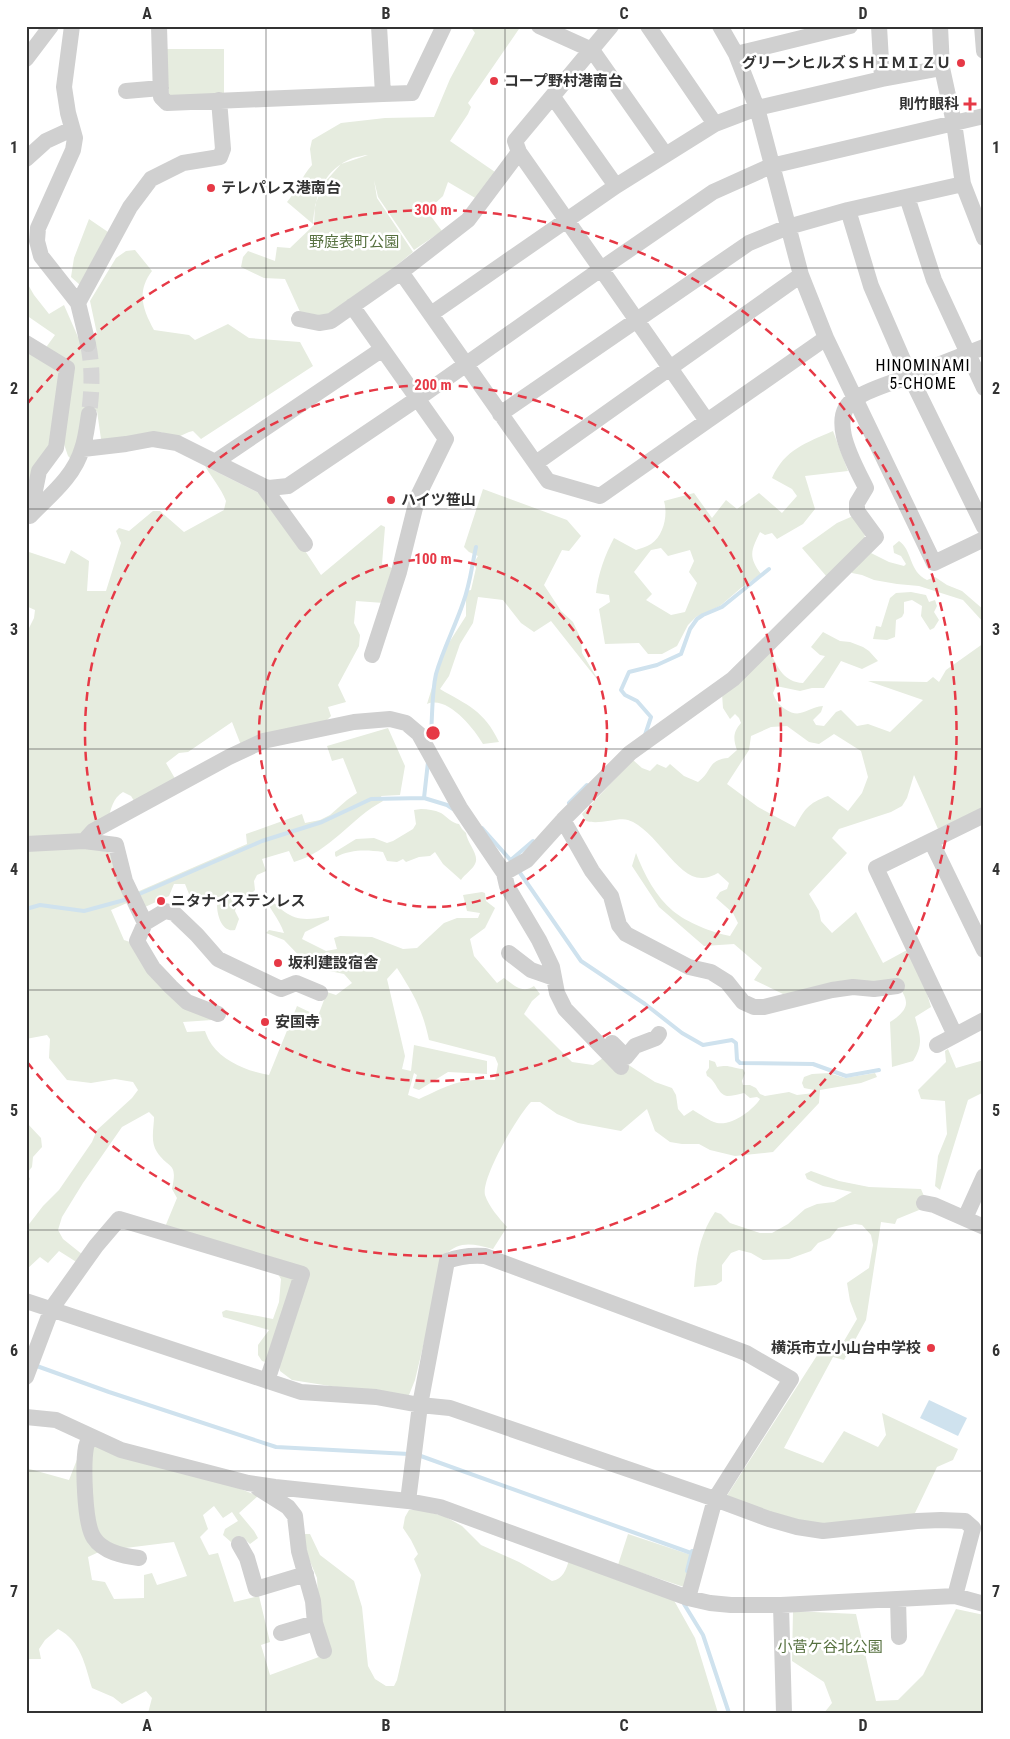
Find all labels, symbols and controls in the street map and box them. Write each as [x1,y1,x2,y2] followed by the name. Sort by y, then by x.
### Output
[142,4,152,23] text: A
[382,4,391,23] text: B
[619,4,629,23] text: C
[858,4,868,23] text: D
[742,54,951,72] place label: グリーンヒルズＳＨＩＭＩＺＵ
[955,57,967,69] marker: グリーンヒルズＳＨＩＭＩＺＵ
[504,72,623,90] place label: コープ野村港南台
[488,75,500,87] marker: コープ野村港南台
[899,95,959,113] place label: 則竹眼科
[963,97,977,111] marker: 則竹眼科
[10,138,18,157] text: 1
[992,138,1000,157] text: 1
[221,179,341,197] place label: テレパレス港南台
[205,182,217,194] marker: テレパレス港南台
[414,201,452,219] text: 300 m
[309,233,399,251] park label: 野庭表町公園
[876,356,970,393] district label: HINOMINAMI 5-CHOME
[414,376,452,394] text: 200 m
[10,379,18,398] text: 2
[992,379,1000,398] text: 2
[401,491,476,509] place label: ハイツ笹山
[385,494,397,506] marker: ハイツ笹山
[414,550,452,568] text: 100 m
[10,620,18,639] text: 3
[992,620,1000,639] text: 3
[424,724,442,742] centre of rings
[10,860,18,879] text: 4
[992,860,1000,879] text: 4
[171,892,306,910] place label: ニタナイステンレス
[155,895,167,907] marker: ニタナイステンレス
[288,954,379,972] place label: 坂利建設宿舎
[272,957,284,969] marker: 坂利建設宿舎
[275,1013,320,1031] place label: 安国寺
[259,1016,271,1028] marker: 安国寺
[10,1101,18,1120] text: 5
[992,1101,1000,1120] text: 5
[771,1339,921,1357] place label: 横浜市立小山台中学校
[10,1341,18,1360] text: 6
[992,1341,1000,1360] text: 6
[925,1342,937,1354] marker: 横浜市立小山台中学校
[10,1582,18,1601] text: 7
[992,1582,1000,1601] text: 7
[777,1638,883,1656] park label: 小菅ケ谷北公園
[142,1716,152,1735] text: A
[382,1716,391,1735] text: B
[619,1716,629,1735] text: C
[858,1716,868,1735] text: D

